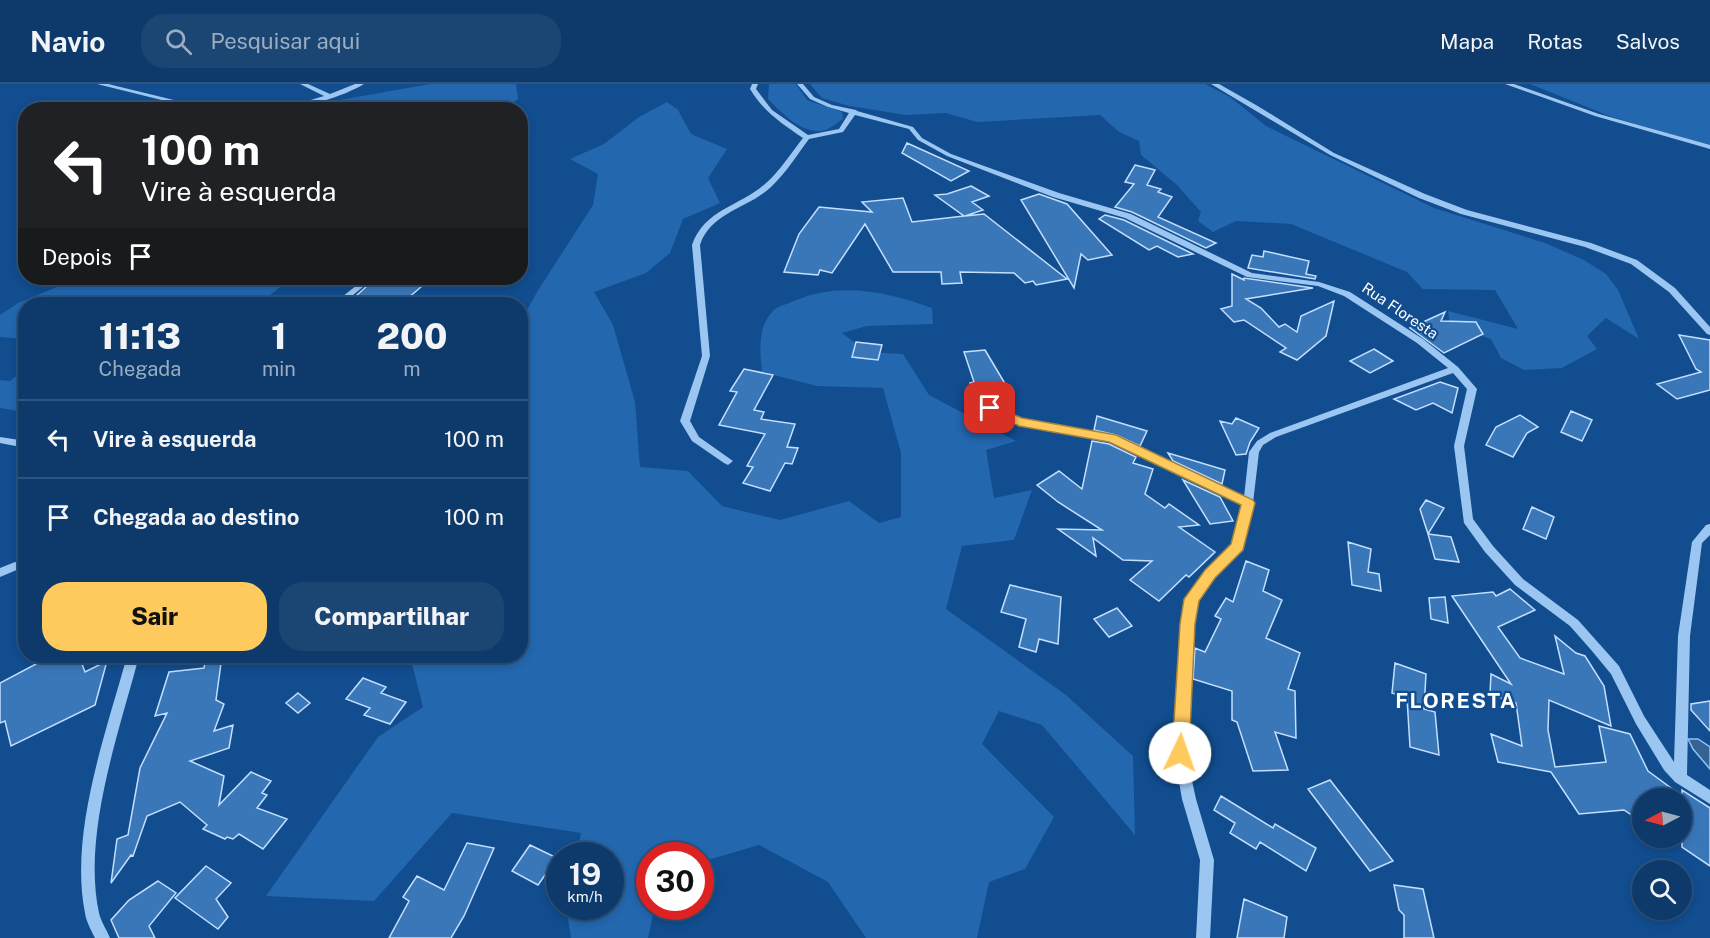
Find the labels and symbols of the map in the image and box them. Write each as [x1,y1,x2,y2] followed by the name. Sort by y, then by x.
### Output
[1359,279,1441,342] street label: Rua Floresta
[964,382,1015,433] pin
[1395,688,1517,713] district label: FLORESTA
[1148,721,1212,785] position arrow
[1632,788,1692,848] north arrow
[636,842,714,920] speed limit sign: 30

